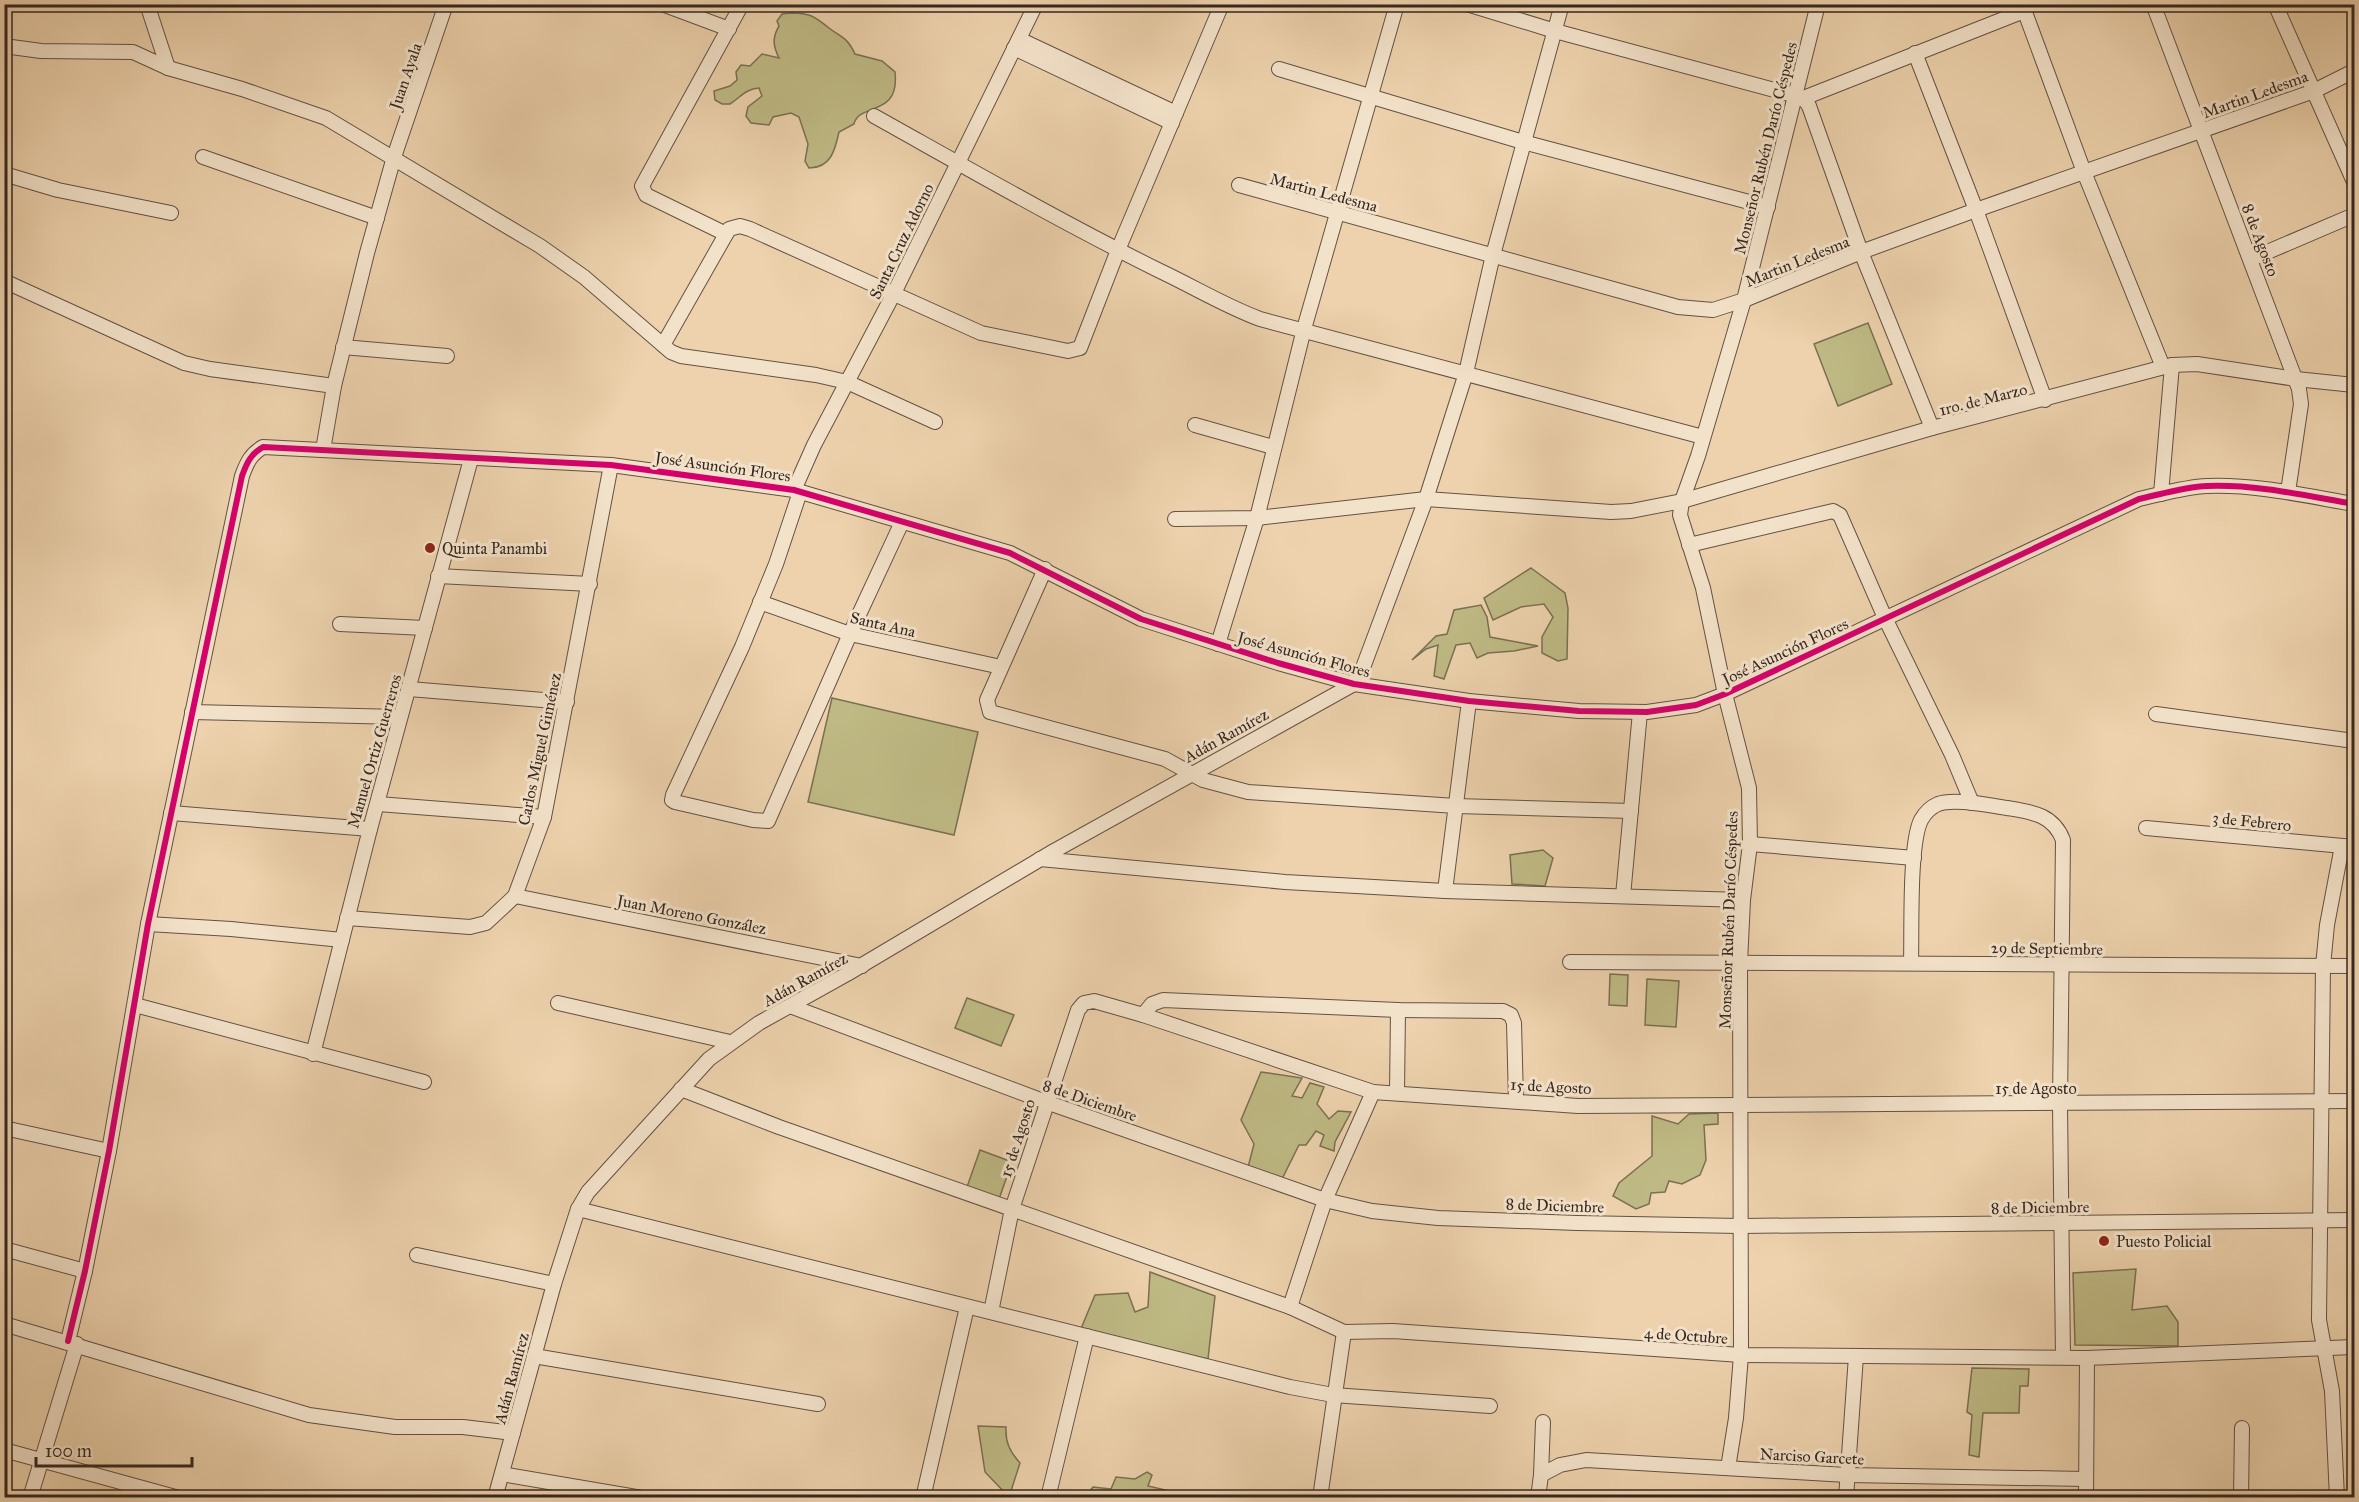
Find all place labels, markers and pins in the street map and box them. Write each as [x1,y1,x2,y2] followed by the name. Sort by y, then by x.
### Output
[442,539,548,558] place label: Quinta Panambi
[423,541,437,555] marker: Quinta Panambi
[2116,1232,2212,1251] place label: Puesto Policial
[2097,1234,2111,1248] marker: Puesto Policial

